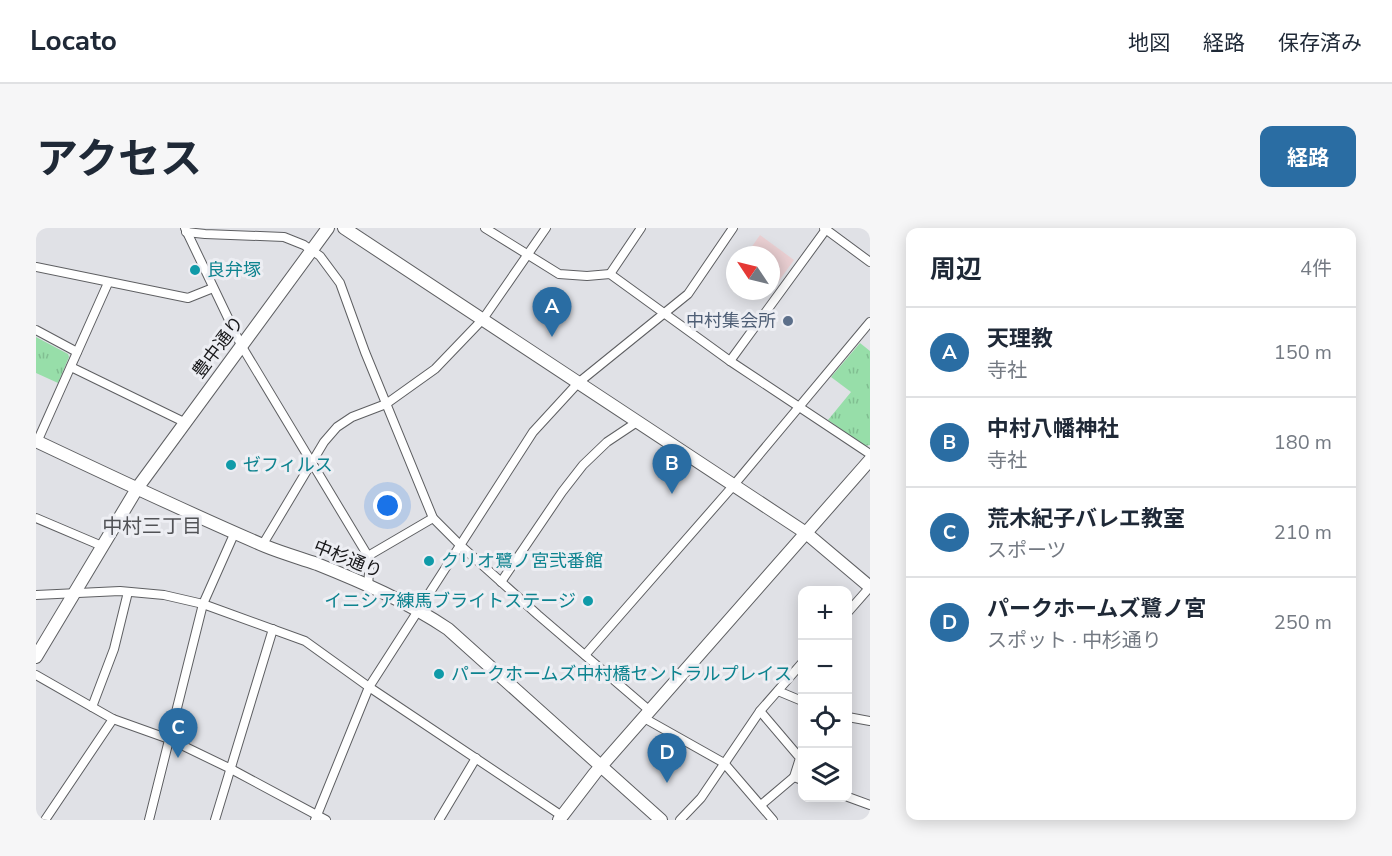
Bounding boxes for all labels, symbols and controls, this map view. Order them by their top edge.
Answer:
text: Locato [30,22,117,60]
text: 地図 [1128,29,1170,57]
text: 経路 [1203,29,1245,57]
text: 保存済み [1278,29,1362,57]
button: 経路 [1260,126,1356,187]
text: アクセス [36,131,202,188]
north arrow [726,246,780,300]
text: 周辺 [930,252,982,287]
text: 4件 [1300,255,1332,282]
place label: 良弁塚 [207,258,261,282]
marker: 良弁塚 [188,263,202,277]
pin: A [532,288,572,337]
place label: 中村集会所 [686,309,776,333]
street label: 豊中通り [187,311,249,383]
marker: 中村集会所 [781,314,795,328]
text: 天理教 [987,324,1053,354]
text: A [942,339,957,366]
text: 150 m [1274,339,1332,366]
text: 寺社 [987,357,1027,384]
text: 中村八幡神社 [987,414,1119,444]
text: B [943,429,956,456]
text: 180 m [1274,429,1332,456]
pin: B [652,444,692,494]
text: 寺社 [987,447,1027,474]
place label: ゼフィルス [243,453,333,477]
marker: ゼフィルス [224,458,238,472]
your location [373,491,402,520]
text: 荒木紀子バレエ教室 [987,504,1185,534]
district label: 中村三丁目 [102,513,202,540]
text: C [943,519,956,546]
text: 210 m [1274,519,1332,546]
street label: 中杉通り [310,534,386,584]
text: スポーツ [987,537,1067,564]
place label: クリオ鷺ノ宮弐番館 [441,549,603,573]
marker: クリオ鷺ノ宮弐番館 [422,554,436,568]
map controls [798,586,852,802]
button: + [798,586,852,640]
place label: イニシア練馬ブライトステージ [324,589,576,613]
marker: イニシア練馬ブライトステージ [581,594,595,608]
text: パークホームズ鷺ノ宮 [987,594,1206,624]
text: D [942,609,957,636]
text: 250 m [1274,609,1332,636]
text: スポット · 中杉通り [987,627,1162,654]
button: − [798,640,852,694]
place label: パークホームズ中村橋セントラルプレイス [451,662,792,686]
marker: パークホームズ中村橋セントラルプレイス [432,667,446,681]
button: locate [798,694,852,748]
pin: C [158,708,198,758]
pin: D [648,734,686,783]
button: layers [798,748,852,802]

